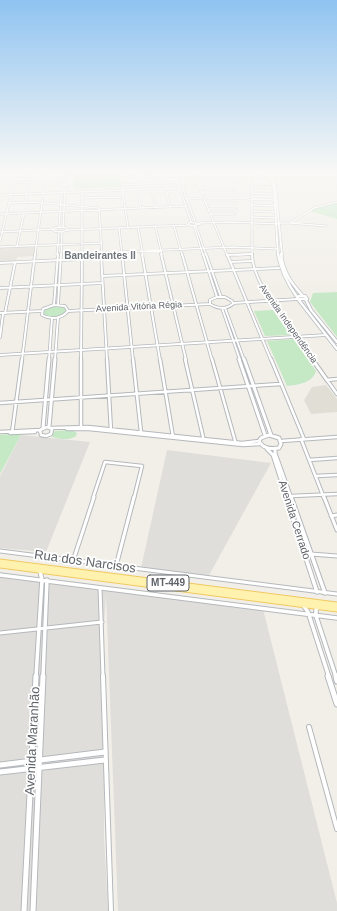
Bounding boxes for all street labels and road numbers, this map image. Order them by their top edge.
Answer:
street label: Avenida Independência [257,282,319,366]
street label: Avenida Vitória Régia [96,299,182,315]
street label: Avenida Cerrado [275,479,313,561]
street label: Rua dos Narcisos [33,547,137,577]
road number: MT-449 [147,575,189,591]
street label: Avenida Maranhão [22,686,44,796]

